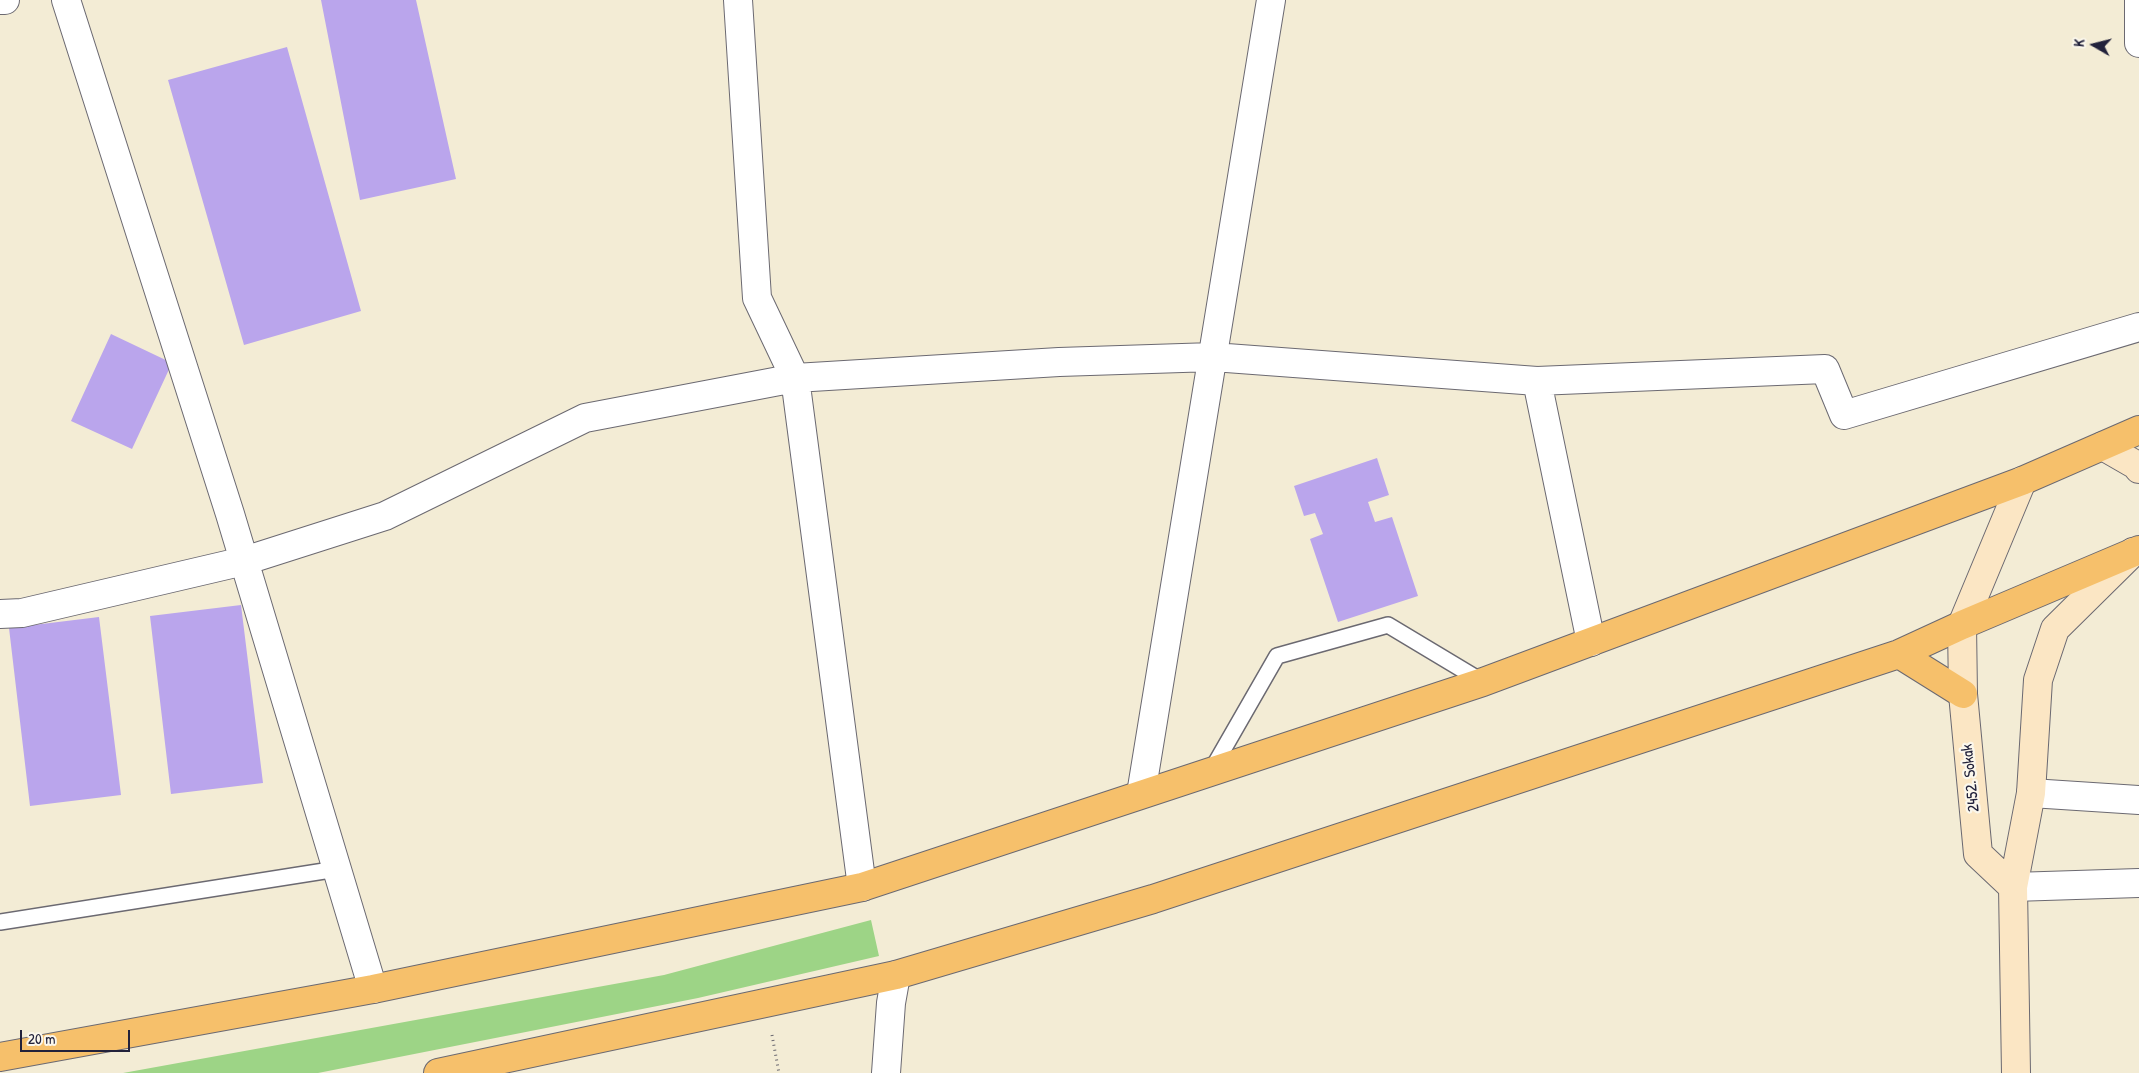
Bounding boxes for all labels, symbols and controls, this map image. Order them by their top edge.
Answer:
north arrow [2069,20,2119,70]
text: K [2069,38,2089,48]
street label: 2452. Sokak [1958,743,1984,813]
scale bar [22,1020,132,1052]
text: 20 m [28,1028,55,1049]

